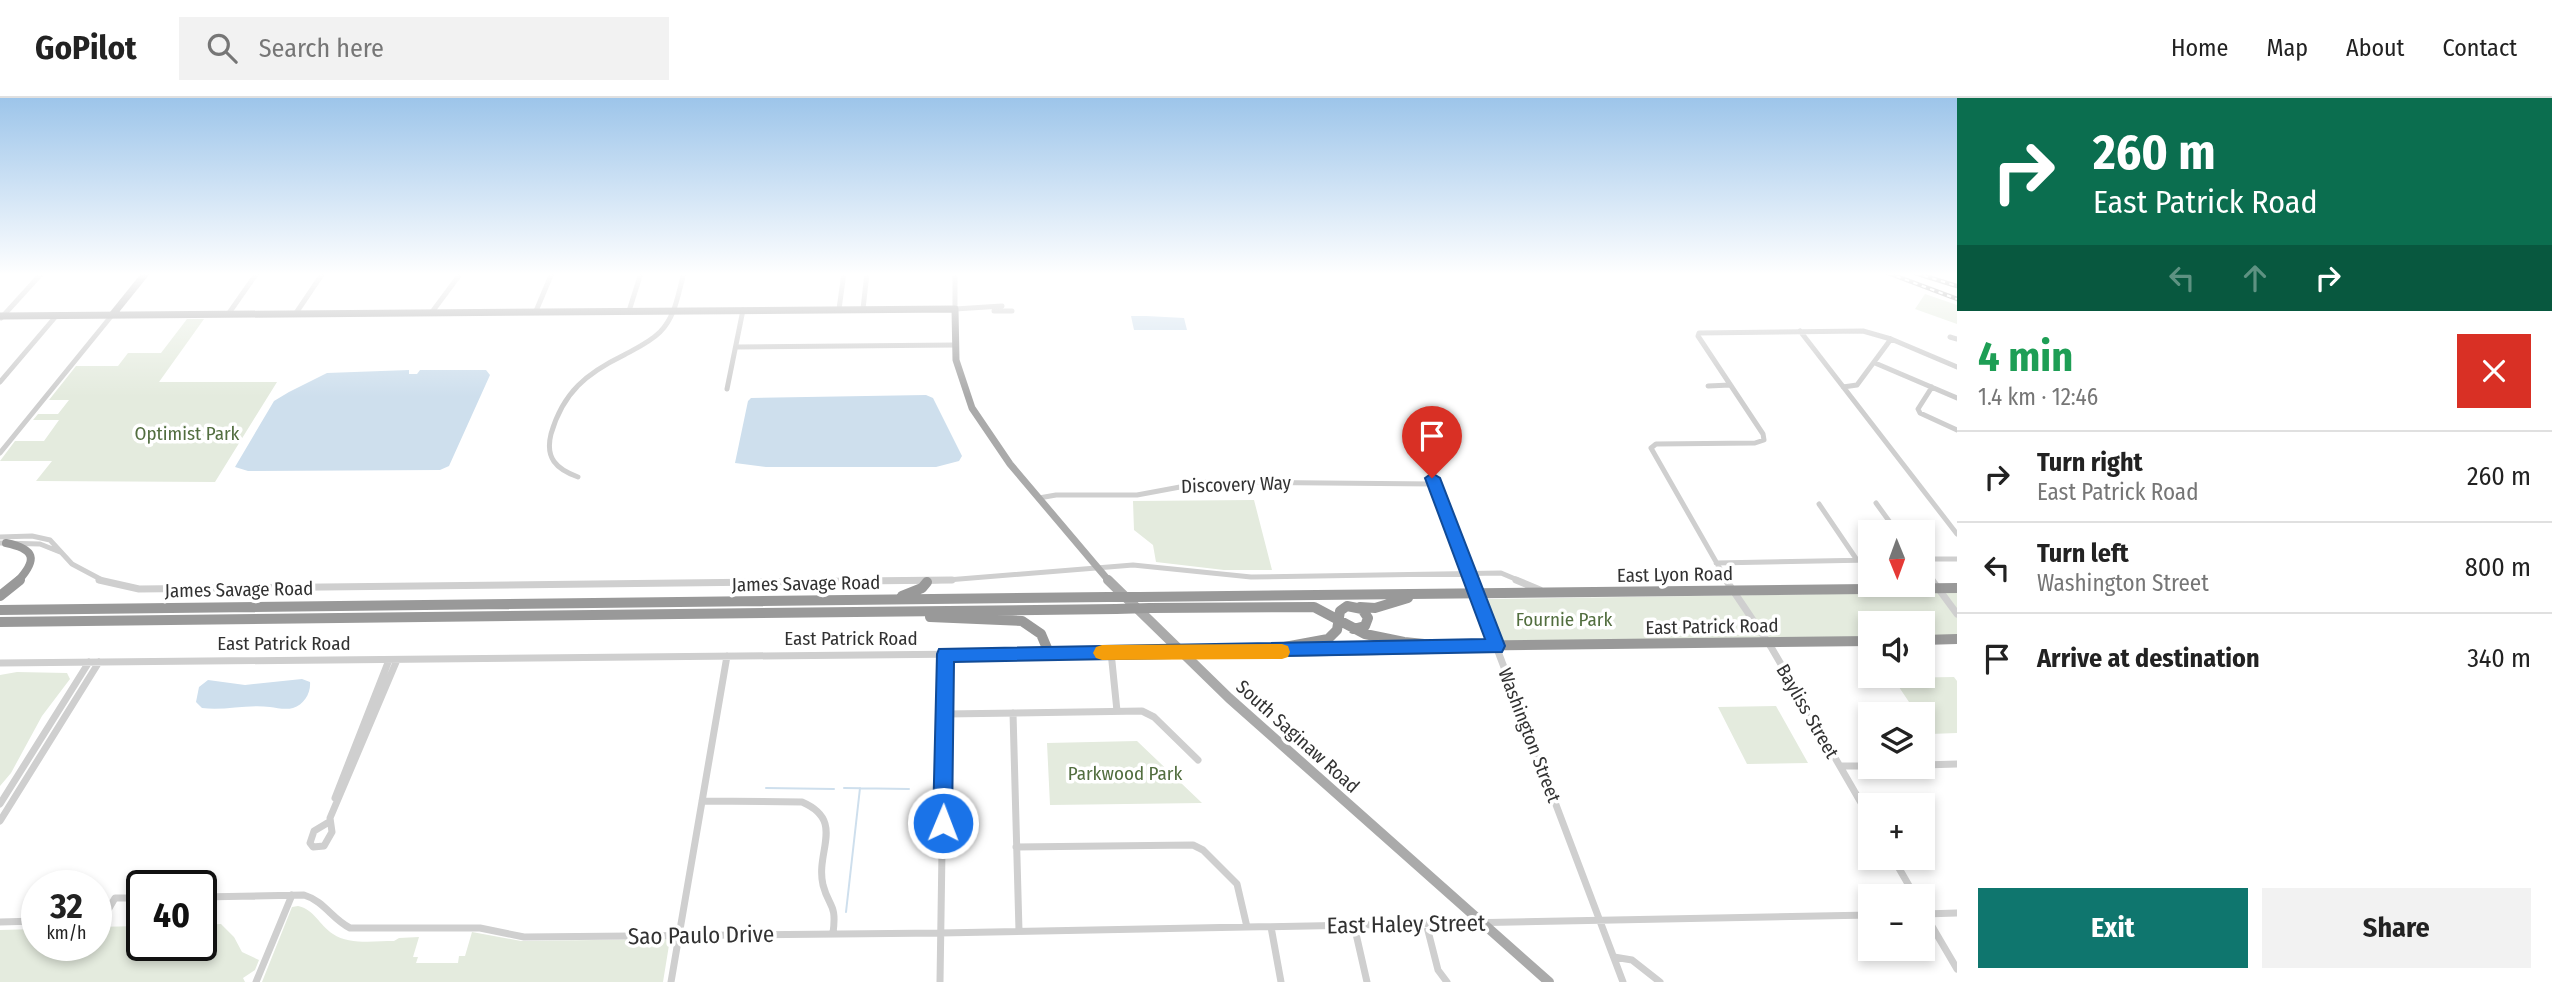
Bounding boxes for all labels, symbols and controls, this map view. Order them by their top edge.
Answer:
search box [179,17,669,80]
text: GoPilot [35,28,137,68]
icon: search [203,29,241,67]
text: Search here [259,33,384,64]
text: Home [2171,34,2228,62]
text: Map [2266,34,2308,62]
text: About [2346,34,2404,62]
text: Contact [2442,34,2517,62]
text: 260 m [2093,123,2216,182]
icon: right [1978,126,2069,217]
text: East Patrick Road [2093,183,2318,221]
icon: left [2163,259,2201,297]
icon: ahead [2236,259,2274,297]
icon: right [2309,259,2347,297]
text: 4 min [1978,332,2073,382]
button: close [2457,334,2531,408]
text: 1.4 km · 12:46 [1978,383,2098,411]
pin [1402,406,1462,478]
icon: arrive [1413,417,1451,455]
park label: Optimist Park [135,422,240,445]
text: Turn right [2037,447,2143,478]
icon: right [1978,458,2016,496]
text: 260 m [2467,461,2531,492]
street label: Discovery Way [1181,471,1292,498]
text: East Patrick Road [2037,478,2198,506]
north arrow [1858,520,1936,597]
map controls [1858,520,1935,961]
text: Turn left [2037,538,2129,569]
icon: left [1978,549,2016,587]
text: 800 m [2465,552,2531,583]
street label: East Lyon Road [1617,562,1733,587]
text: Washington Street [2037,569,2209,597]
street label: James Savage Road [731,571,881,596]
street label: James Savage Road [164,577,314,602]
park label: Fournie Park [1516,608,1612,631]
button: sound [1858,611,1935,688]
street label: East Patrick Road [1645,614,1779,639]
street label: East Patrick Road [784,627,918,650]
street label: East Patrick Road [217,632,351,655]
icon: arrive [1978,640,2016,678]
text: Arrive at destination [2037,643,2260,674]
text: 340 m [2467,643,2531,674]
street label: Bayliss Street [1771,660,1844,763]
street label: Washington Street [1493,665,1566,806]
street label: South Saginaw Road [1231,675,1364,798]
button: layers [1858,702,1935,779]
park label: Parkwood Park [1068,762,1182,785]
position arrow [906,786,980,860]
button: + [1858,793,1935,870]
speed limit sign: 40 [126,870,217,961]
button: − [1858,884,1935,961]
text: 32 [50,885,83,927]
button: Exit [1978,888,2248,968]
button: Share [2262,888,2531,968]
street label: East Haley Street [1326,909,1486,939]
street label: Sao Paulo Drive [628,920,774,950]
text: km/h [46,922,87,944]

